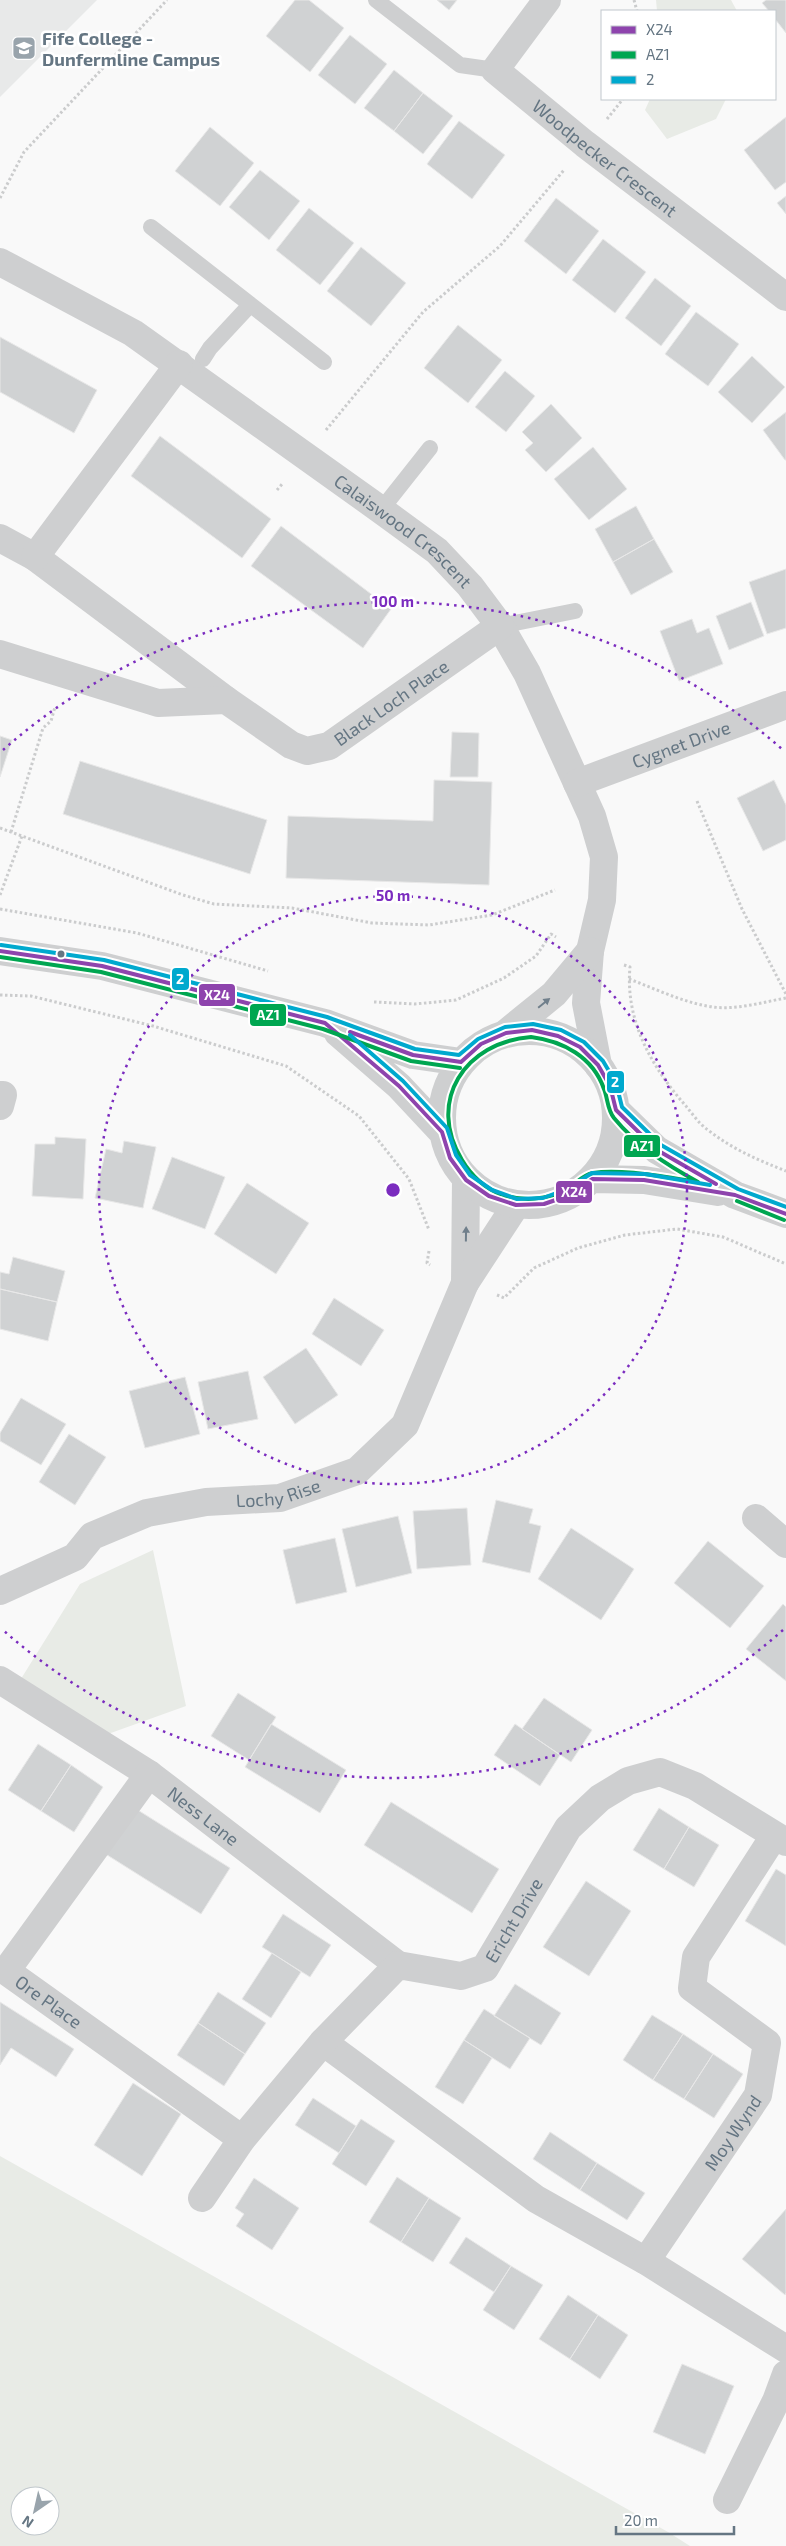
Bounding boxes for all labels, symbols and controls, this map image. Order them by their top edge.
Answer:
legend [601,10,776,100]
text: X24 [646,20,673,38]
place label: Fife College - Dunfermline Campus [42,27,220,70]
school or university icon: Fife College - Dunfermline Campus [11,35,37,61]
text: AZ1 [646,45,670,63]
text: 2 [646,70,654,88]
street label: Woodpecker Crescent [528,95,682,221]
street label: Calaiswood Crescent [330,469,477,592]
text: 100 m [372,592,414,610]
street label: Black Loch Place [329,655,453,750]
street label: Cygnet Drive [629,716,733,773]
text: 50 m [376,886,410,904]
unlabelled marker [56,949,66,959]
line badge: 2 [171,967,190,991]
text: 2 [176,970,184,987]
line badge: X24 [198,983,236,1007]
text: X24 [204,986,230,1003]
one-way arrow [537,997,550,1008]
line badge: AZ1 [249,1003,287,1027]
text: AZ1 [256,1006,280,1023]
line badge: 2 [606,1070,625,1094]
text: 2 [611,1073,619,1090]
line badge: AZ1 [623,1134,661,1158]
text: AZ1 [630,1137,654,1154]
line badge: X24 [555,1180,593,1204]
centre of rings [384,1181,402,1199]
text: X24 [561,1183,587,1200]
one-way arrow [462,1226,470,1242]
street label: Lochy Rise [235,1474,323,1511]
street label: Ness Lane [164,1782,244,1850]
street label: Ericht Drive [480,1874,547,1967]
street label: Ore Place [11,1970,87,2033]
street label: Moy Wynd [699,2091,766,2174]
north arrow [10,2486,60,2536]
scale bar [616,2504,734,2536]
text: 20 m [624,2511,658,2529]
text: N [19,2512,36,2532]

